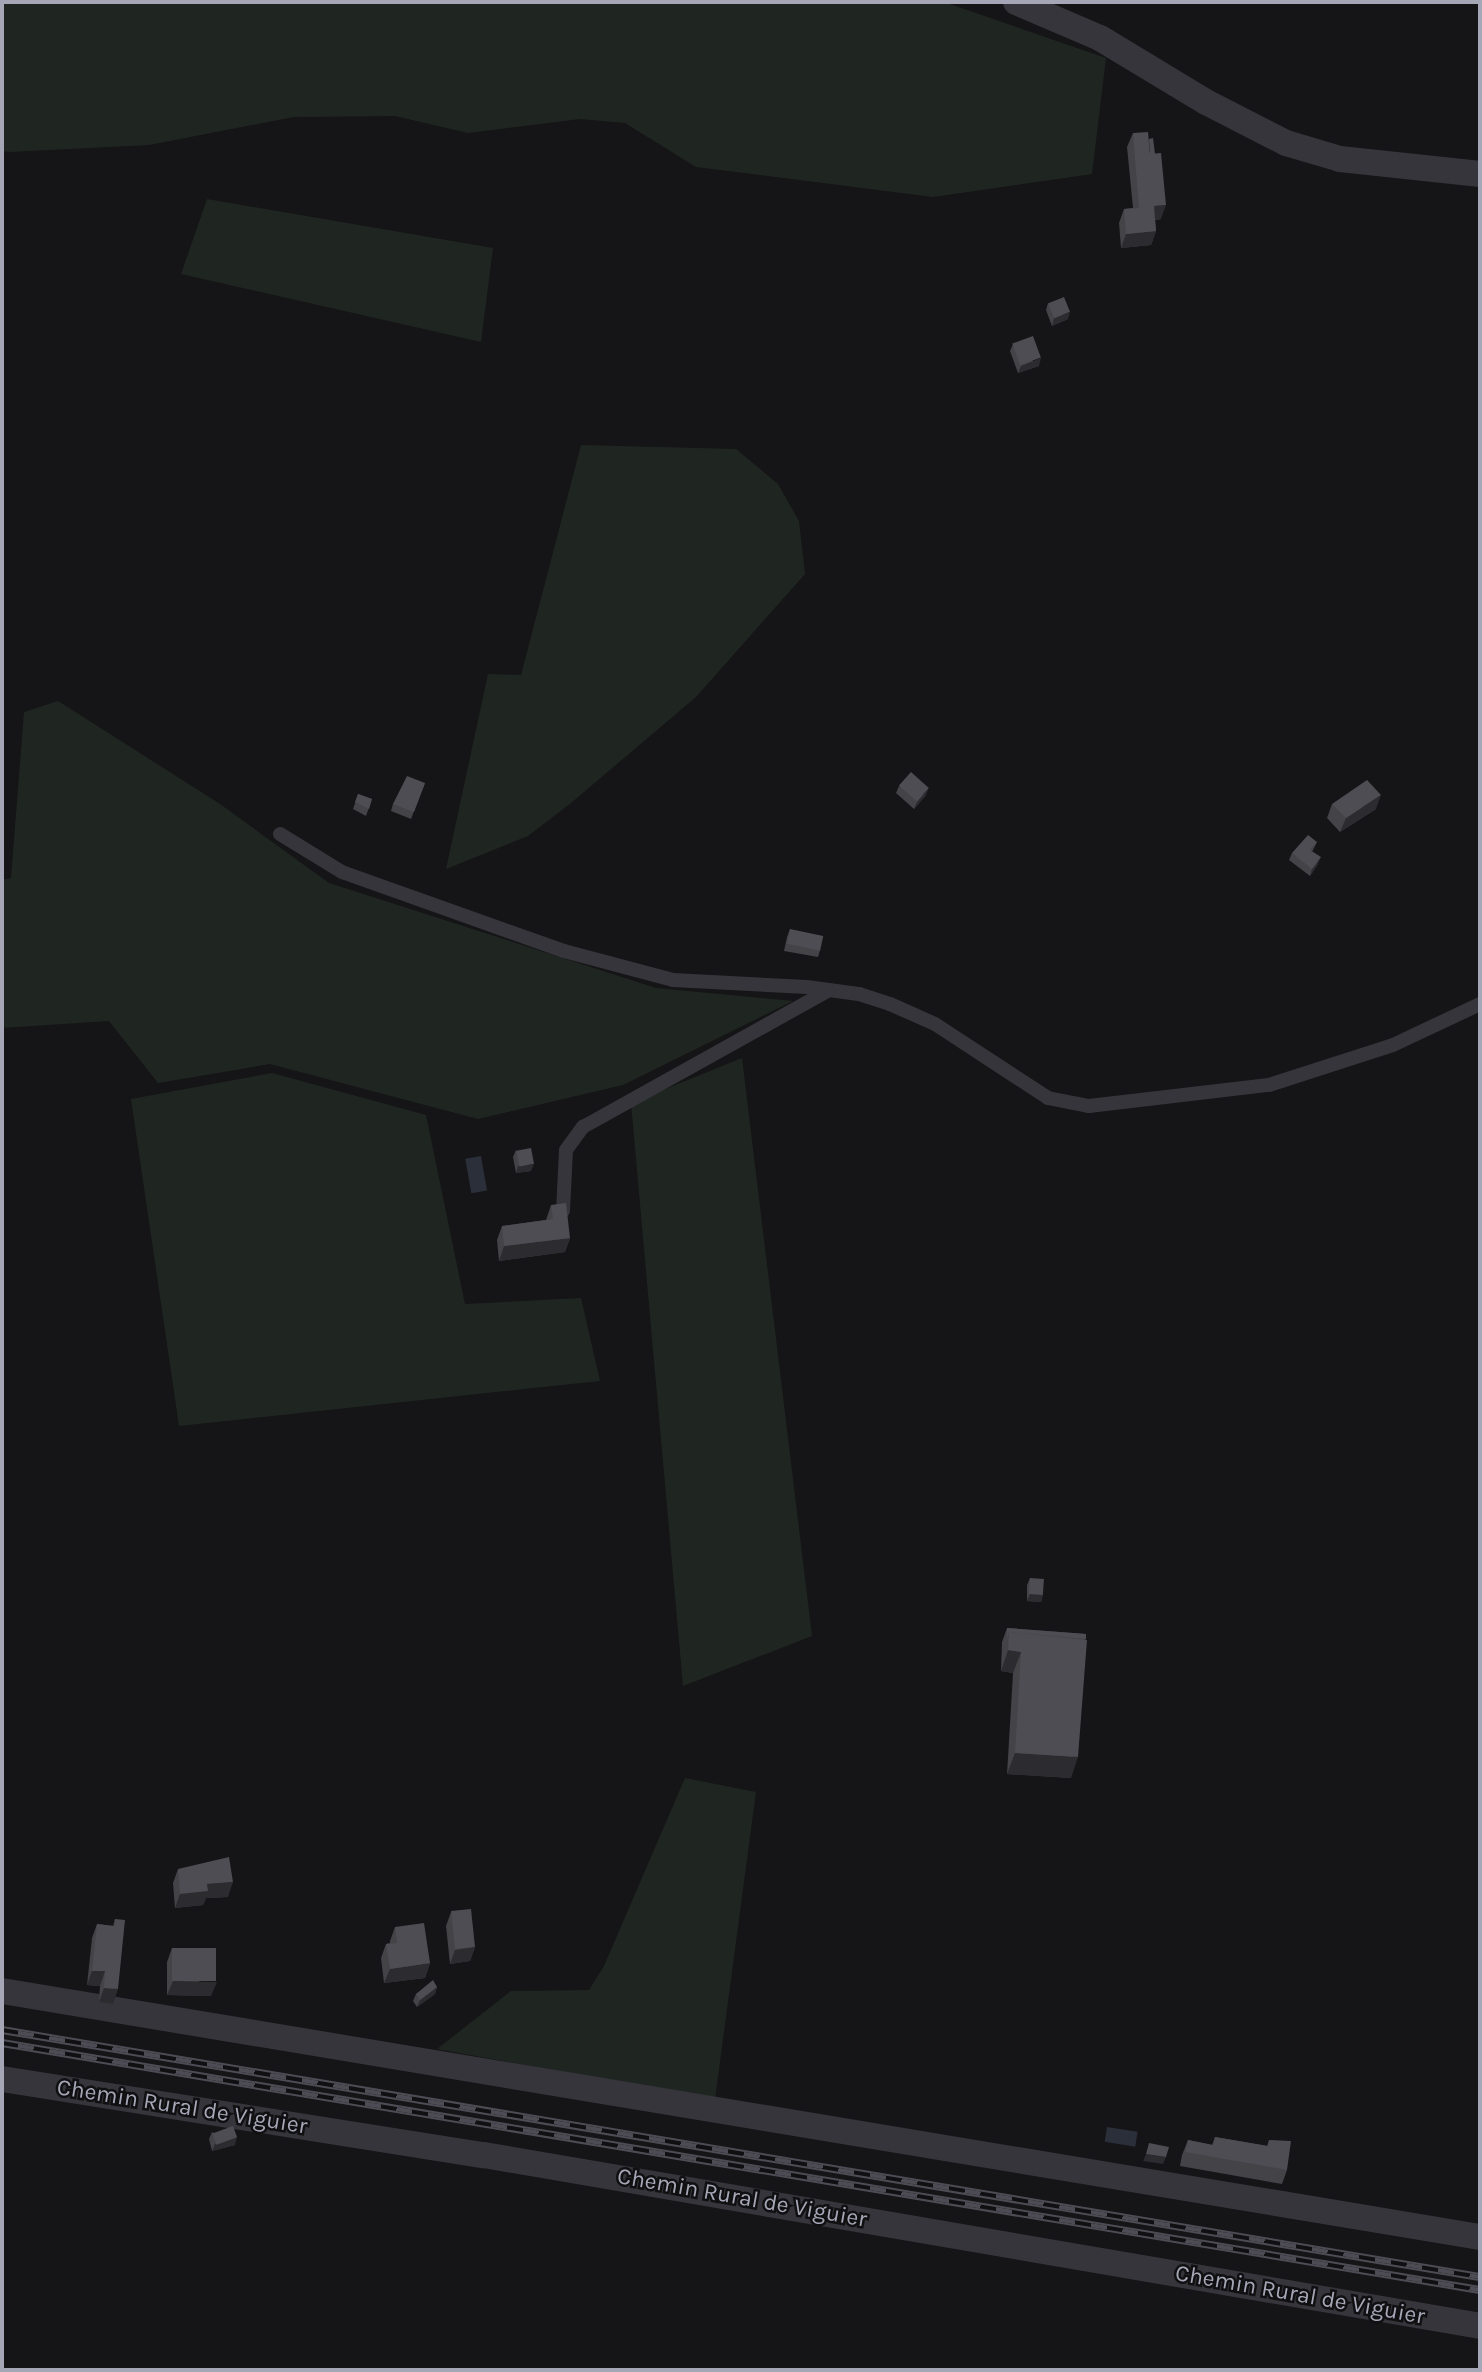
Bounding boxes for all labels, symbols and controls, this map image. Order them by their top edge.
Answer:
street label: Chemin Rural de Viguier [55,2074,309,2140]
street label: Chemin Rural de Viguier [615,2162,869,2234]
street label: Chemin Rural de Viguier [1173,2259,1427,2331]

